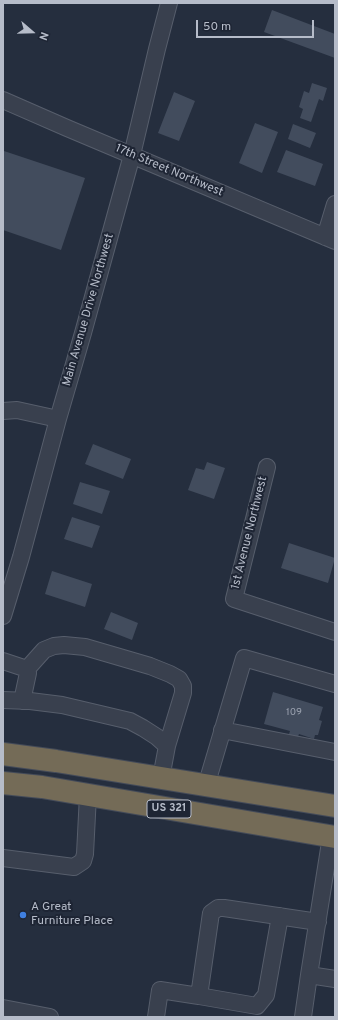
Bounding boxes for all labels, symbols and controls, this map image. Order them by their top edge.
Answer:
north arrow [12,12,52,52]
scale bar [198,12,316,38]
text: 50 m [203,19,231,35]
text: N [35,30,51,42]
street label: 17th Street Northwest [113,142,225,200]
street label: Main Avenue Drive Northwest [60,232,118,388]
street label: 1st Avenue Northwest [229,475,271,591]
house number: 109 [286,707,302,719]
road number: US 321 [147,800,191,818]
place label: A Great Furniture Place [31,901,113,929]
marker: A Great Furniture Place [18,910,28,920]

